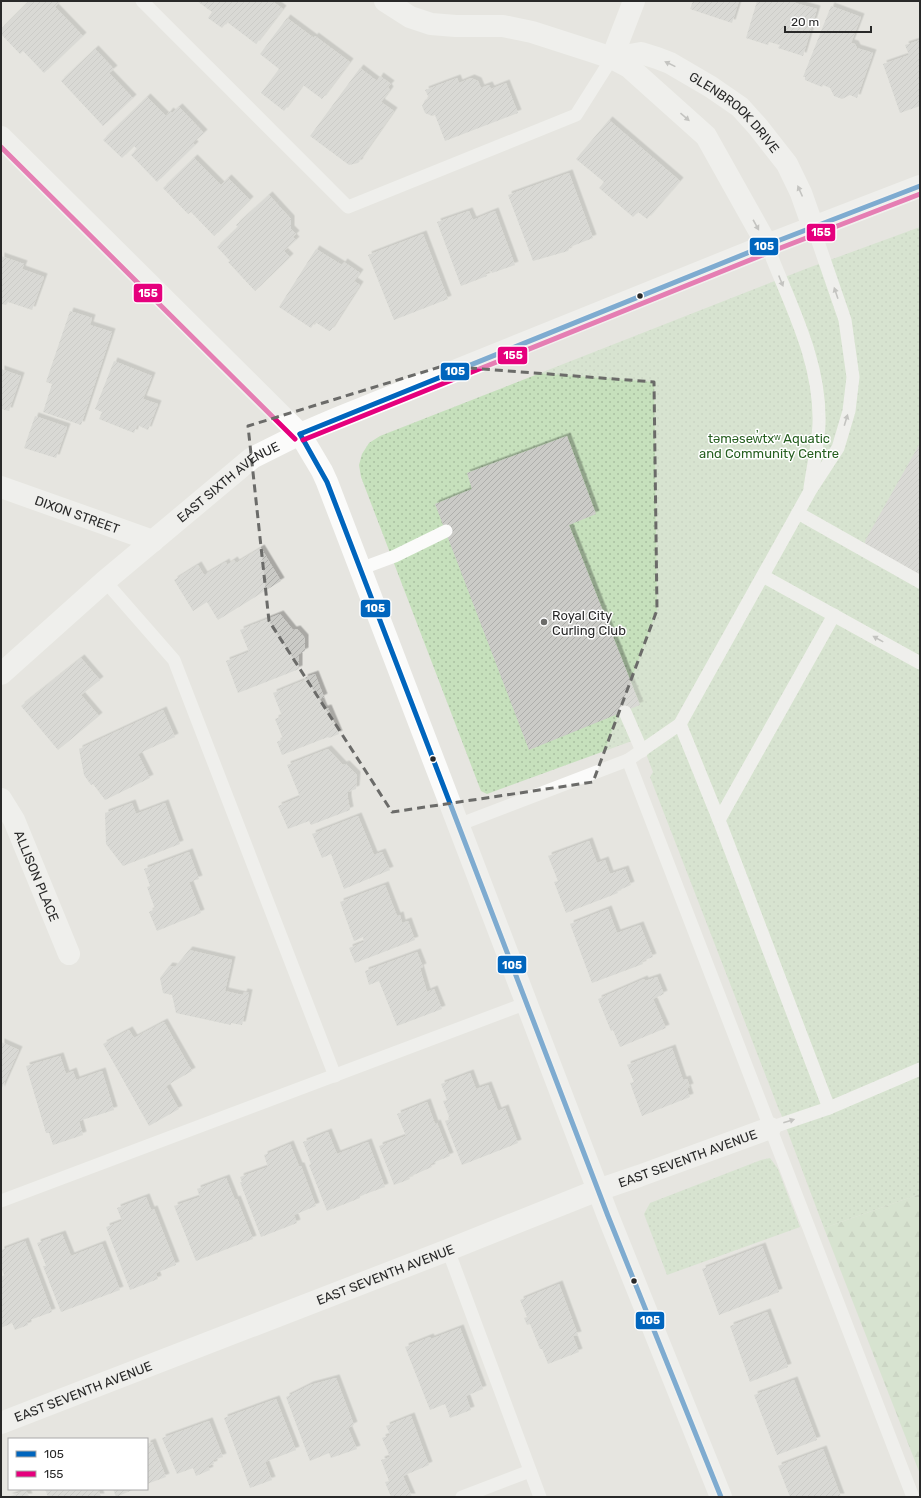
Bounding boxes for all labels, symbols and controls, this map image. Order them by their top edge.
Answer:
scale bar [785,8,871,34]
text: 20 m [791,15,819,29]
one-way arrow [664,61,676,67]
street label: GLENBROOK DRIVE [687,69,783,156]
one-way arrow [680,113,691,122]
one-way arrow [797,185,803,196]
one-way arrow [753,219,759,231]
line badge: 155 [806,223,836,242]
text: 155 [811,226,831,239]
line badge: 105 [749,237,779,256]
text: 105 [754,240,774,253]
one-way arrow [778,276,784,288]
line badge: 155 [133,283,163,303]
one-way arrow [833,286,839,298]
text: 155 [138,287,158,300]
unlabelled marker [635,291,645,301]
line badge: 155 [497,346,528,365]
text: 155 [503,349,523,362]
line badge: 105 [440,362,470,381]
text: 105 [445,365,465,378]
one-way arrow [844,414,850,426]
park label: təməsew̓txʷ Aquatic and Community Centre [699,429,839,461]
street label: EAST SIXTH AVENUE [174,438,282,525]
street label: DIXON STREET [33,492,122,536]
line badge: 105 [360,599,391,618]
text: 105 [365,602,385,615]
place label: Royal City Curling Club [552,608,626,639]
marker: Royal City Curling Club [539,617,549,627]
one-way arrow [872,636,884,643]
unlabelled marker [428,754,438,764]
street label: ALLISON PLACE [12,828,62,924]
line badge: 105 [497,955,527,974]
text: 105 [502,959,522,972]
one-way arrow [784,1118,796,1124]
street label: EAST SEVENTH AVENUE [616,1126,759,1190]
street label: EAST SEVENTH AVENUE [314,1241,456,1308]
unlabelled marker [629,1276,639,1286]
line badge: 105 [635,1311,665,1330]
text: 105 [640,1314,660,1327]
street label: EAST SEVENTH AVENUE [12,1358,154,1425]
legend [8,1438,148,1490]
text: 105 [44,1447,64,1461]
text: 155 [44,1467,63,1481]

